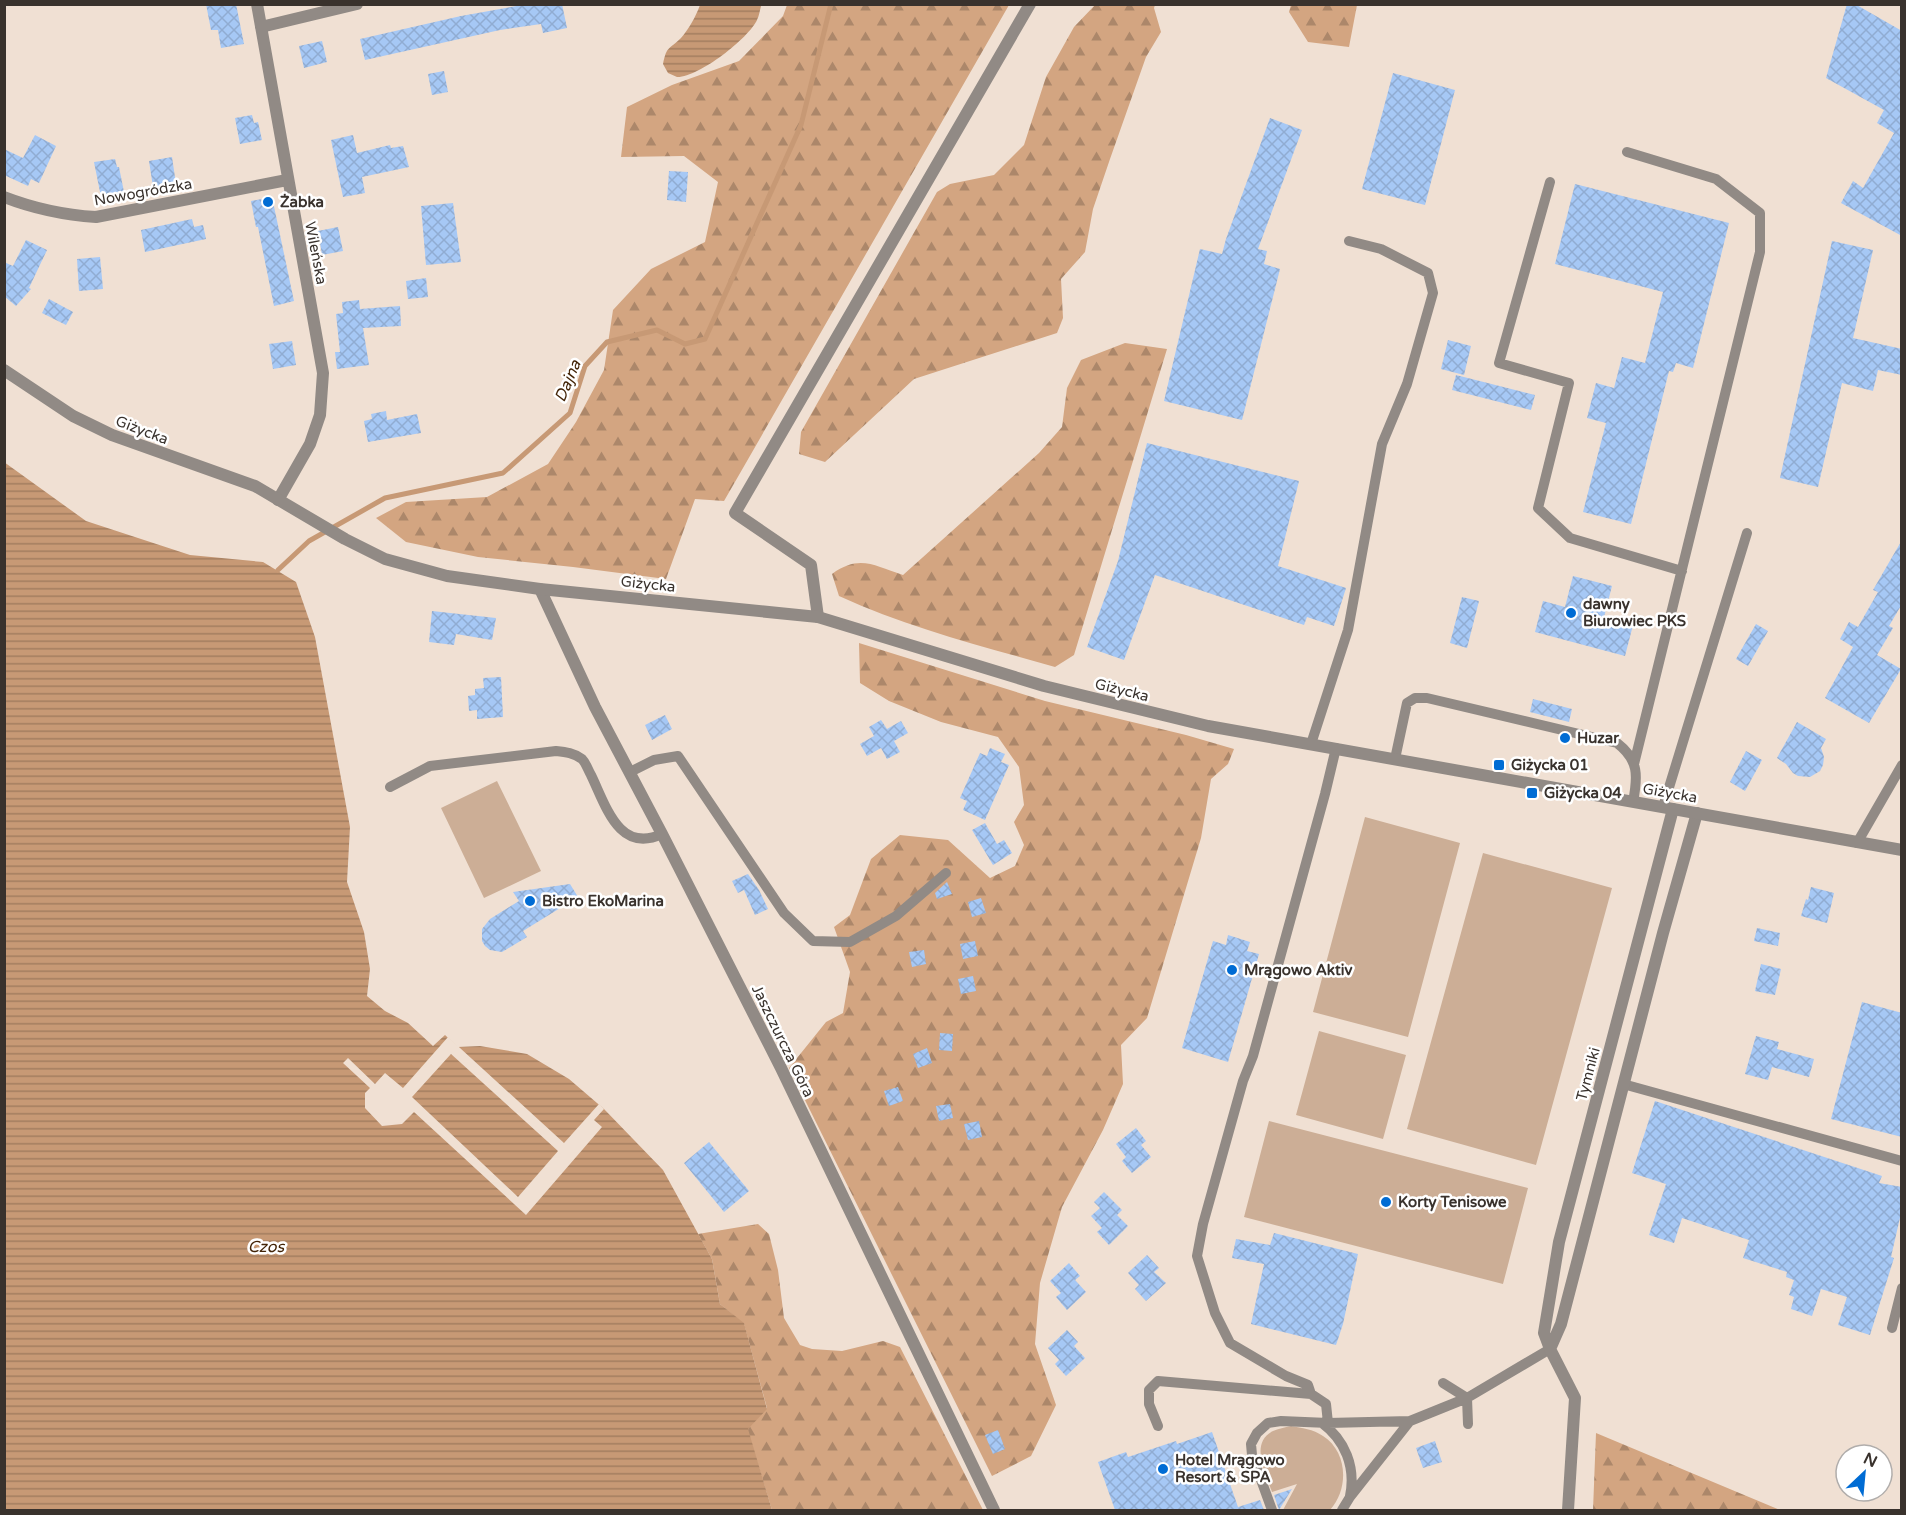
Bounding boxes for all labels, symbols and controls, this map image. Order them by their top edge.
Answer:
street label: Nowogródzka [93,175,193,209]
place label: Żabka [280,193,324,211]
marker: Żabka [261,195,275,209]
street label: Wileńska [301,220,331,286]
water label: Dajna [550,356,586,405]
street label: Giżycka [113,412,171,448]
street label: Giżycka [620,572,676,596]
place label: dawny Biurowiec PKS [1583,595,1686,630]
marker: dawny Biurowiec PKS [1564,606,1578,620]
street label: Giżycka [1093,675,1151,705]
place label: Huzar [1577,729,1619,747]
marker: Huzar [1558,731,1572,745]
place label: Giżycka 01 [1511,756,1589,775]
marker: Giżycka 01 [1492,758,1506,772]
street label: Giżycka [1641,779,1699,807]
place label: Giżycka 04 [1544,784,1622,803]
marker: Giżycka 04 [1525,786,1539,800]
place label: Bistro EkoMarina [542,892,664,910]
marker: Bistro EkoMarina [523,894,537,908]
place label: Mrągowo Aktiv [1244,961,1352,980]
marker: Mrągowo Aktiv [1225,963,1239,977]
street label: Jaszczurcza Góra [748,982,818,1100]
street label: Tymniki [1572,1045,1604,1103]
place label: Korty Tenisowe [1398,1193,1507,1212]
marker: Korty Tenisowe [1379,1195,1393,1209]
water label: Czos [248,1237,286,1257]
north arrow [1834,1443,1894,1503]
text: N [1860,1449,1880,1472]
place label: Hotel Mrągowo Resort & SPA [1175,1451,1285,1486]
marker: Hotel Mrągowo Resort & SPA [1156,1462,1170,1476]

